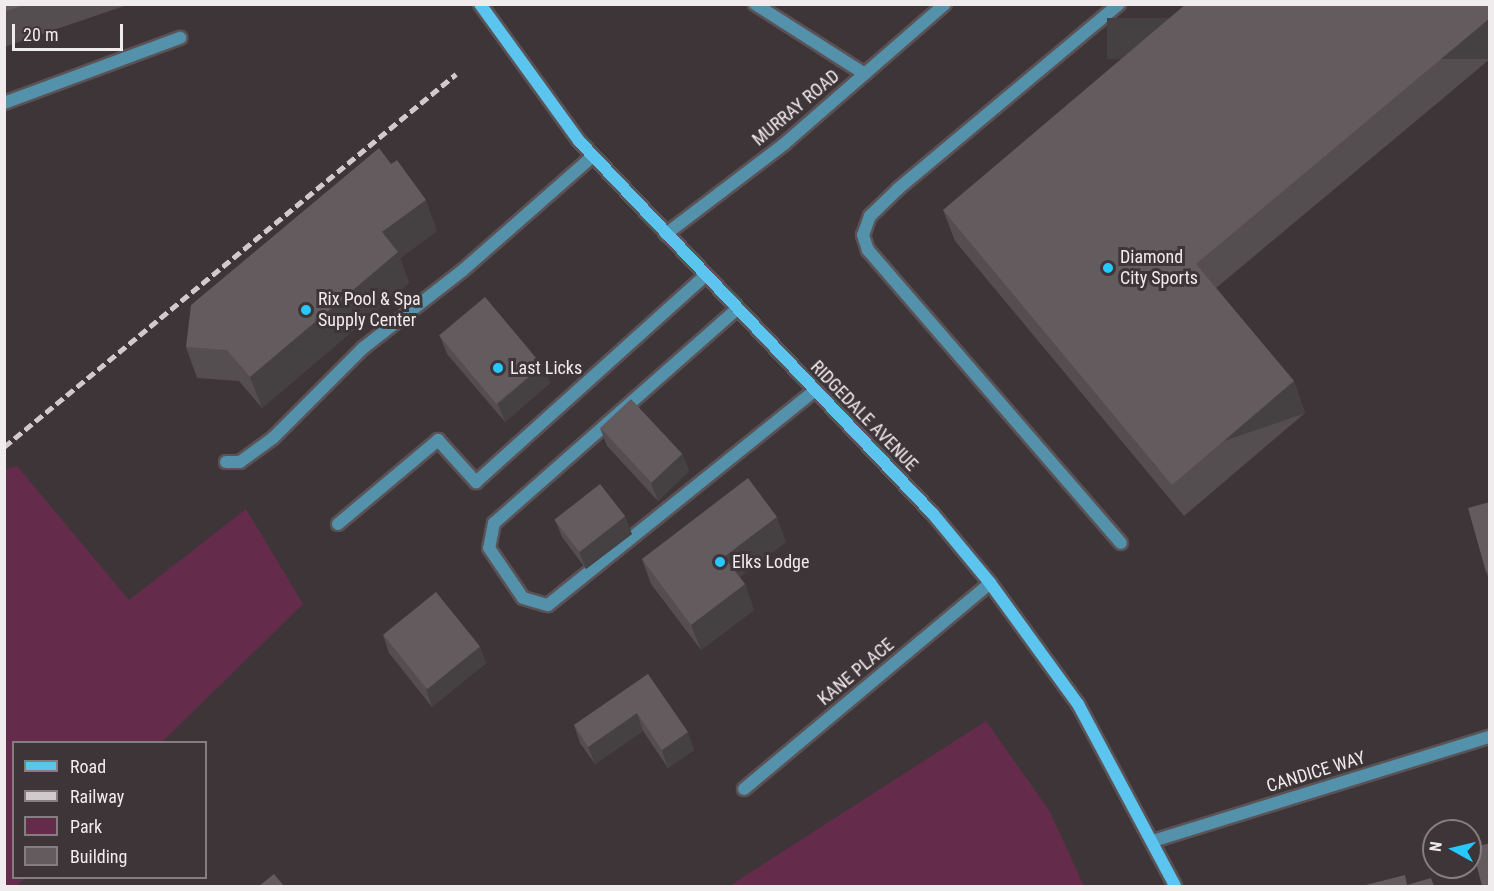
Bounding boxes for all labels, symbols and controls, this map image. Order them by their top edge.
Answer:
scale bar [15,12,126,50]
text: 20 m [23,24,58,45]
street label: MURRAY ROAD [748,65,844,151]
place label: Diamond City Sports [1120,247,1198,290]
marker: Diamond City Sports [1101,261,1115,275]
place label: Rix Pool & Spa Supply Center [318,289,421,332]
marker: Rix Pool & Spa Supply Center [299,303,313,317]
street label: RIDGEDALE AVENUE [806,356,922,476]
place label: Last Licks [510,357,582,379]
marker: Last Licks [491,361,505,375]
place label: Elks Lodge [732,551,809,573]
marker: Elks Lodge [713,555,727,569]
street label: KANE PLACE [814,634,898,710]
legend [12,741,207,879]
street label: CANDICE WAY [1264,747,1368,797]
text: Road [70,756,106,777]
text: Railway [70,786,124,807]
text: Park [70,816,102,837]
north arrow [1422,819,1482,879]
text: N [1426,841,1446,853]
text: Building [70,846,127,867]

